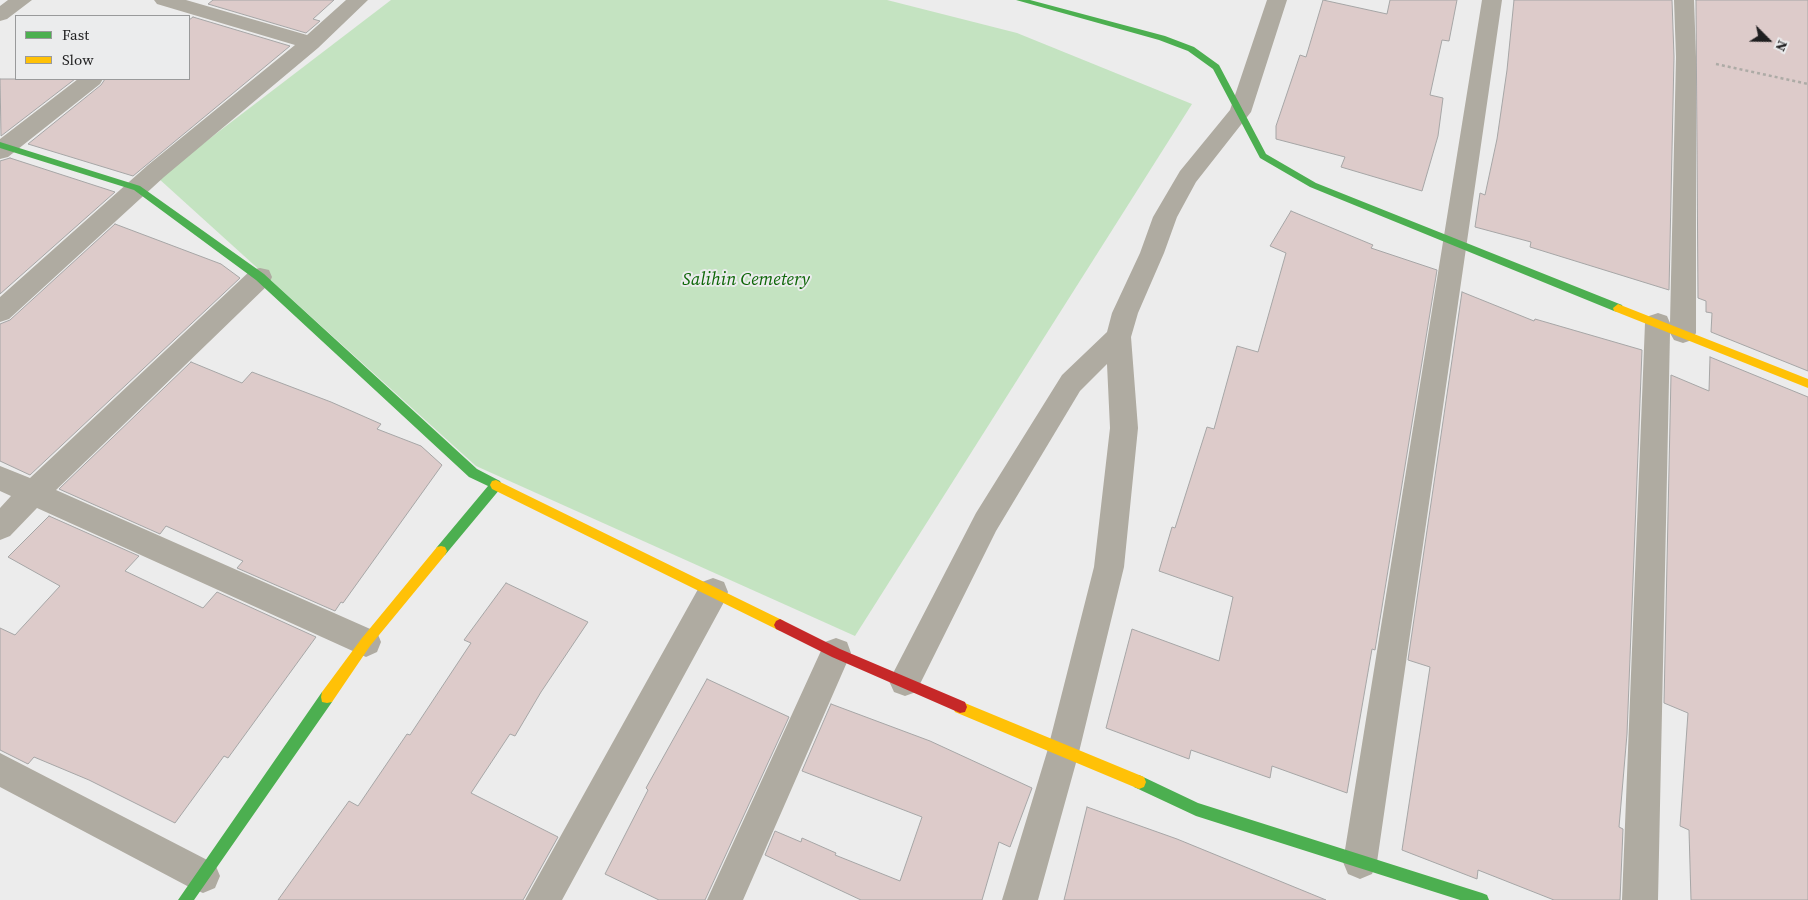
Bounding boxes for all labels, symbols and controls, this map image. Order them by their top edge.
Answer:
legend [15,15,190,80]
north arrow [1743,15,1793,65]
text: Fast [62,24,89,45]
text: N [1771,37,1793,54]
text: Slow [62,49,94,70]
park label: Salihin Cemetery [682,269,810,291]

